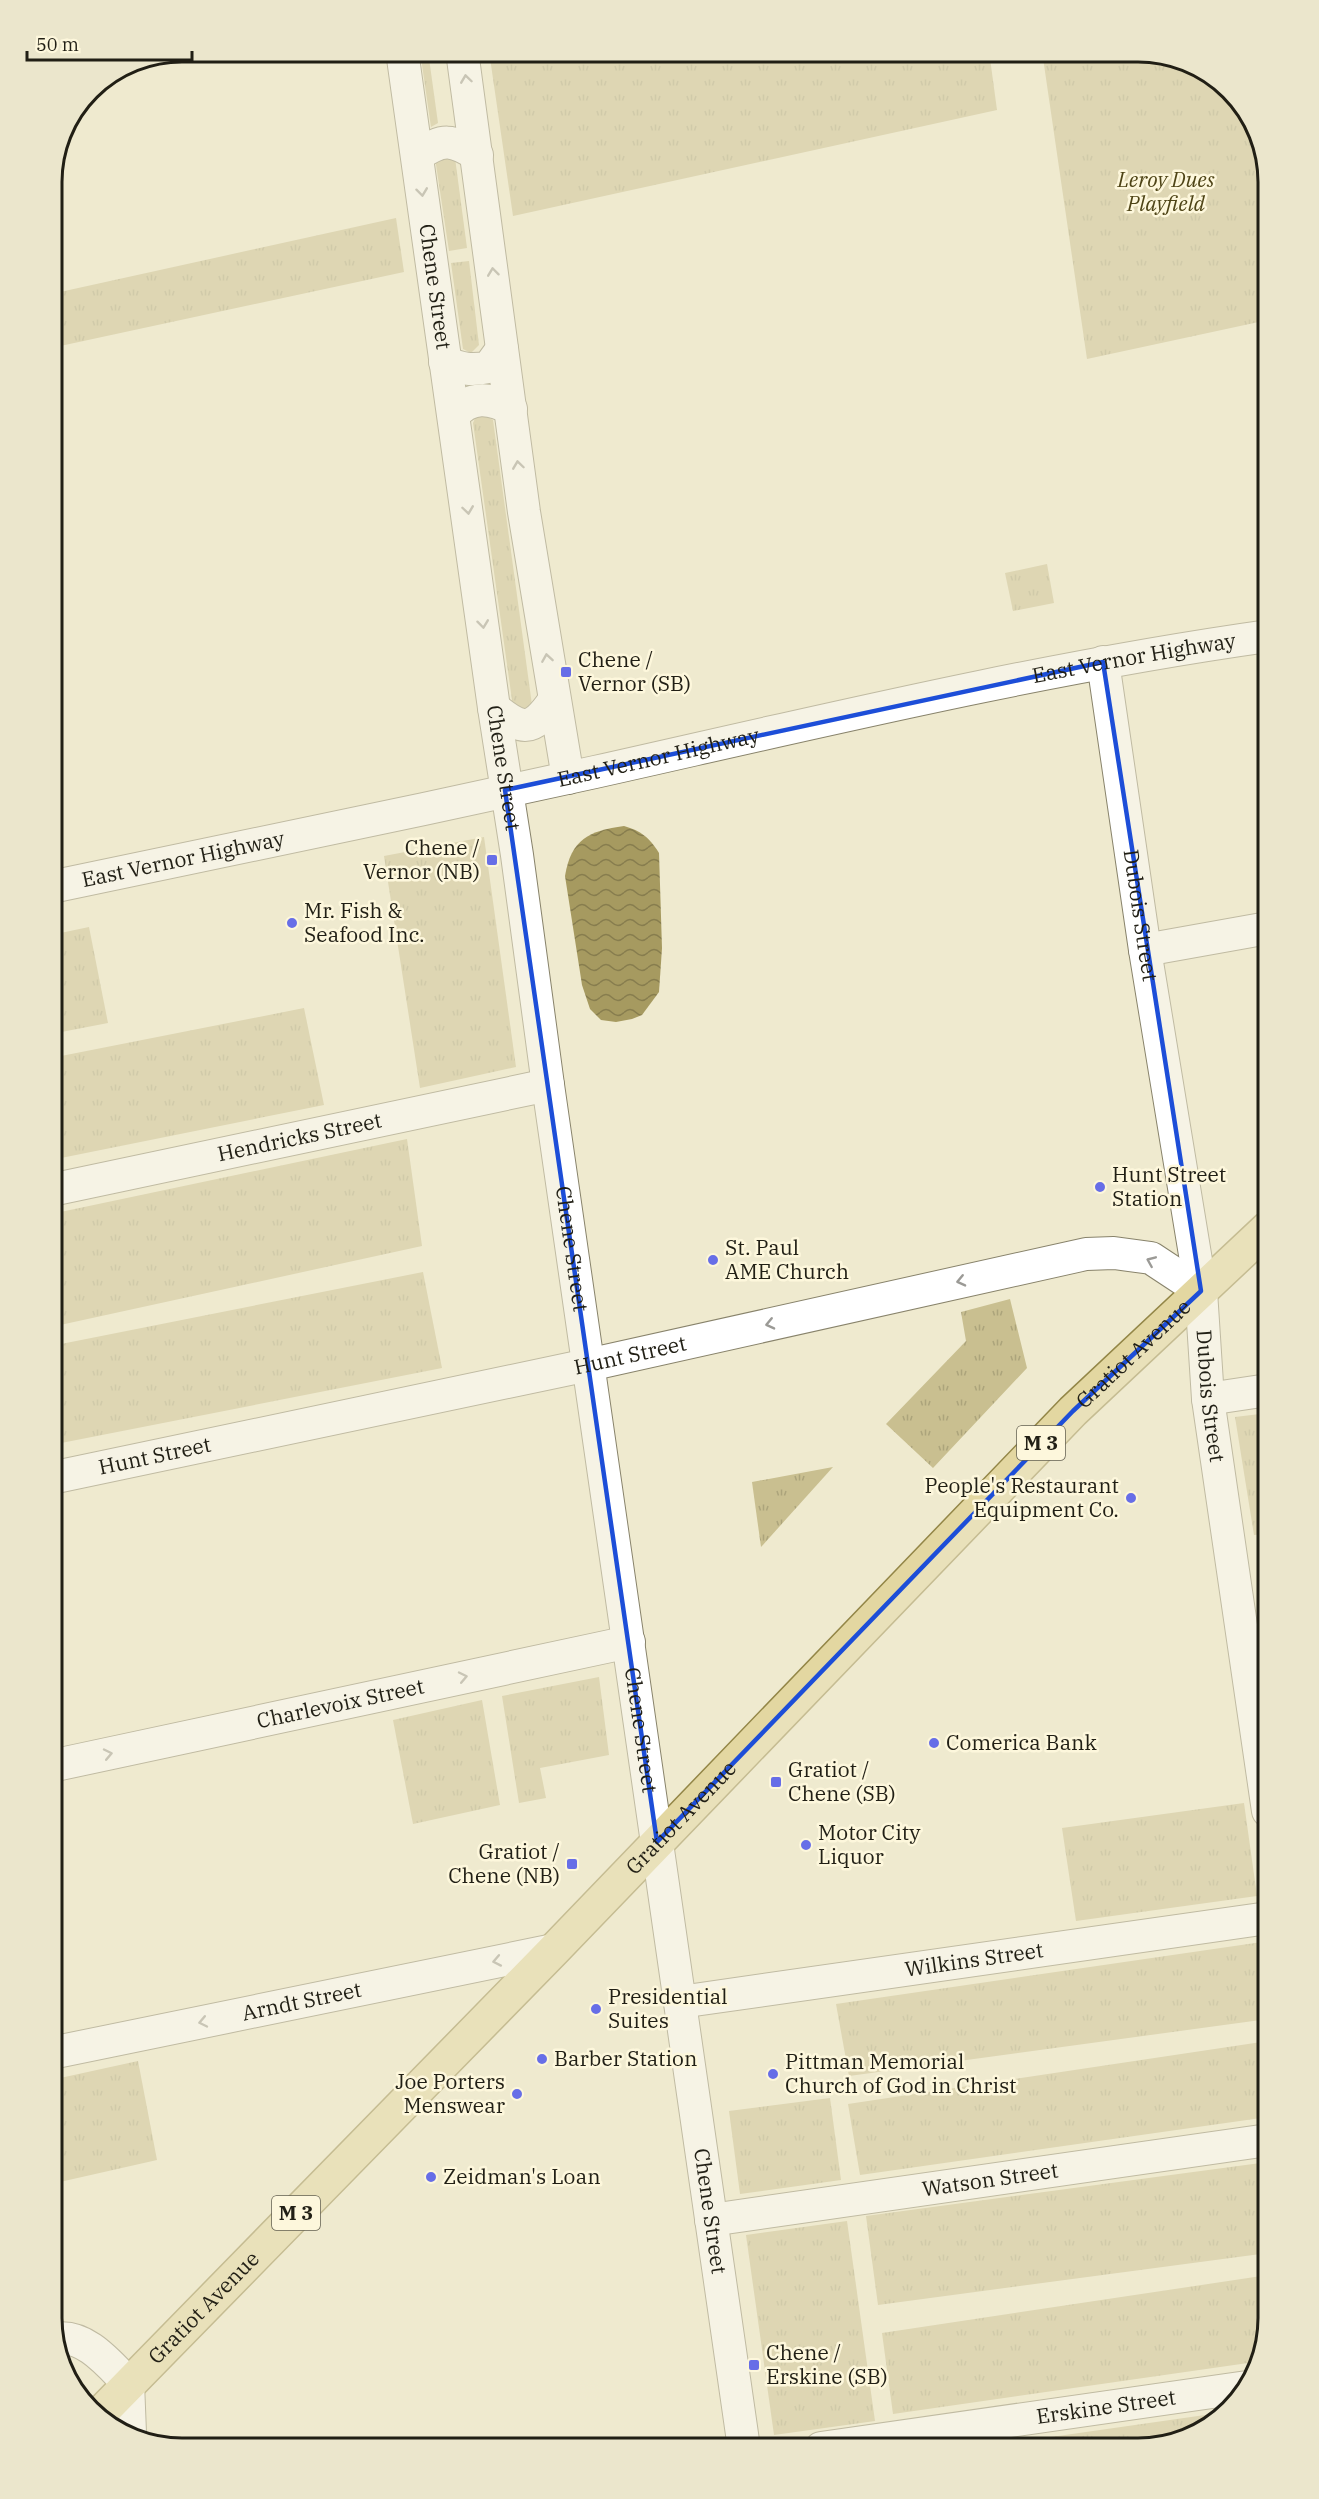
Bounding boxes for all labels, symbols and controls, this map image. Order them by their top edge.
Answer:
scale bar [27,24,192,62]
text: 50 m [36,33,79,56]
one-way arrow [460,74,472,84]
park label: Leroy Dues Playfield [1117,165,1215,217]
one-way arrow [415,188,428,197]
street label: Chene Street [413,222,459,351]
one-way arrow [487,268,499,277]
one-way arrow [513,461,525,470]
one-way arrow [461,505,473,515]
one-way arrow [476,619,488,628]
street label: East Vernor Highway [1030,626,1238,689]
place label: Chene / Vernor (SB) [578,645,691,697]
one-way arrow [541,654,554,664]
marker: Chene / Vernor (SB) [559,665,573,679]
street label: Chene Street [481,703,528,832]
street label: East Vernor Highway [554,720,763,793]
street label: East Vernor Highway [79,824,288,893]
place label: Chene / Vernor (NB) [363,833,480,885]
street label: Dubois Street [1117,847,1165,983]
marker: Chene / Vernor (NB) [485,853,499,867]
place label: Mr. Fish & Seafood Inc. [304,896,425,948]
marker: Mr. Fish & Seafood Inc. [285,916,299,930]
street label: Hendricks Street [215,1106,384,1167]
place label: Hunt Street Station [1112,1160,1226,1212]
marker: Hunt Street Station [1093,1180,1107,1194]
street label: Chene Street [550,1184,595,1314]
place label: St. Paul AME Church [725,1233,849,1285]
marker: St. Paul AME Church [706,1253,720,1267]
one-way arrow [1147,1256,1158,1268]
one-way arrow [956,1274,966,1287]
street label: Gratiot Avenue [1069,1293,1196,1414]
one-way arrow [766,1317,776,1330]
street label: Hunt Street [571,1329,689,1381]
street label: Dubois Street [1191,1329,1232,1464]
road number: M 3 [1017,1426,1065,1460]
street label: Hunt Street [96,1430,213,1481]
place label: People's Restaurant Equipment Co. [924,1471,1119,1523]
marker: People's Restaurant Equipment Co. [1124,1491,1138,1505]
street label: Chene Street [619,1665,665,1795]
street label: Charlevoix Street [254,1671,426,1734]
one-way arrow [458,1671,468,1684]
place label: Comerica Bank [946,1728,1098,1756]
marker: Comerica Bank [927,1736,941,1750]
one-way arrow [103,1748,113,1761]
street label: Gratiot Avenue [619,1754,742,1880]
place label: Gratiot / Chene (SB) [788,1755,896,1807]
marker: Gratiot / Chene (SB) [769,1775,783,1789]
place label: Motor City Liquor [818,1818,921,1870]
place label: Gratiot / Chene (NB) [448,1837,560,1889]
marker: Motor City Liquor [799,1838,813,1852]
marker: Gratiot / Chene (NB) [565,1857,579,1871]
street label: Wilkins Street [903,1935,1045,1983]
one-way arrow [492,1954,502,1967]
street label: Arndt Street [239,1975,364,2027]
place label: Presidential Suites [608,1982,728,2034]
marker: Presidential Suites [589,2002,603,2016]
one-way arrow [198,2014,208,2027]
place label: Barber Station [554,2044,697,2072]
place label: Pittman Memorial Church of God in Christ [785,2047,1017,2099]
marker: Barber Station [535,2052,549,2066]
place label: Joe Porters Menswear [395,2067,506,2119]
marker: Pittman Memorial Church of God in Christ [766,2067,780,2081]
marker: Joe Porters Menswear [510,2087,524,2101]
street label: Chene Street [688,2146,734,2276]
street label: Watson Street [920,2155,1060,2203]
place label: Zeidman's Loan [443,2162,601,2190]
marker: Zeidman's Loan [424,2170,438,2184]
road number: M 3 [272,2196,320,2230]
street label: Gratiot Avenue [142,2244,265,2370]
place label: Chene / Erskine (SB) [766,2338,888,2390]
marker: Chene / Erskine (SB) [747,2358,761,2372]
street label: Erskine Street [1034,2382,1177,2430]

